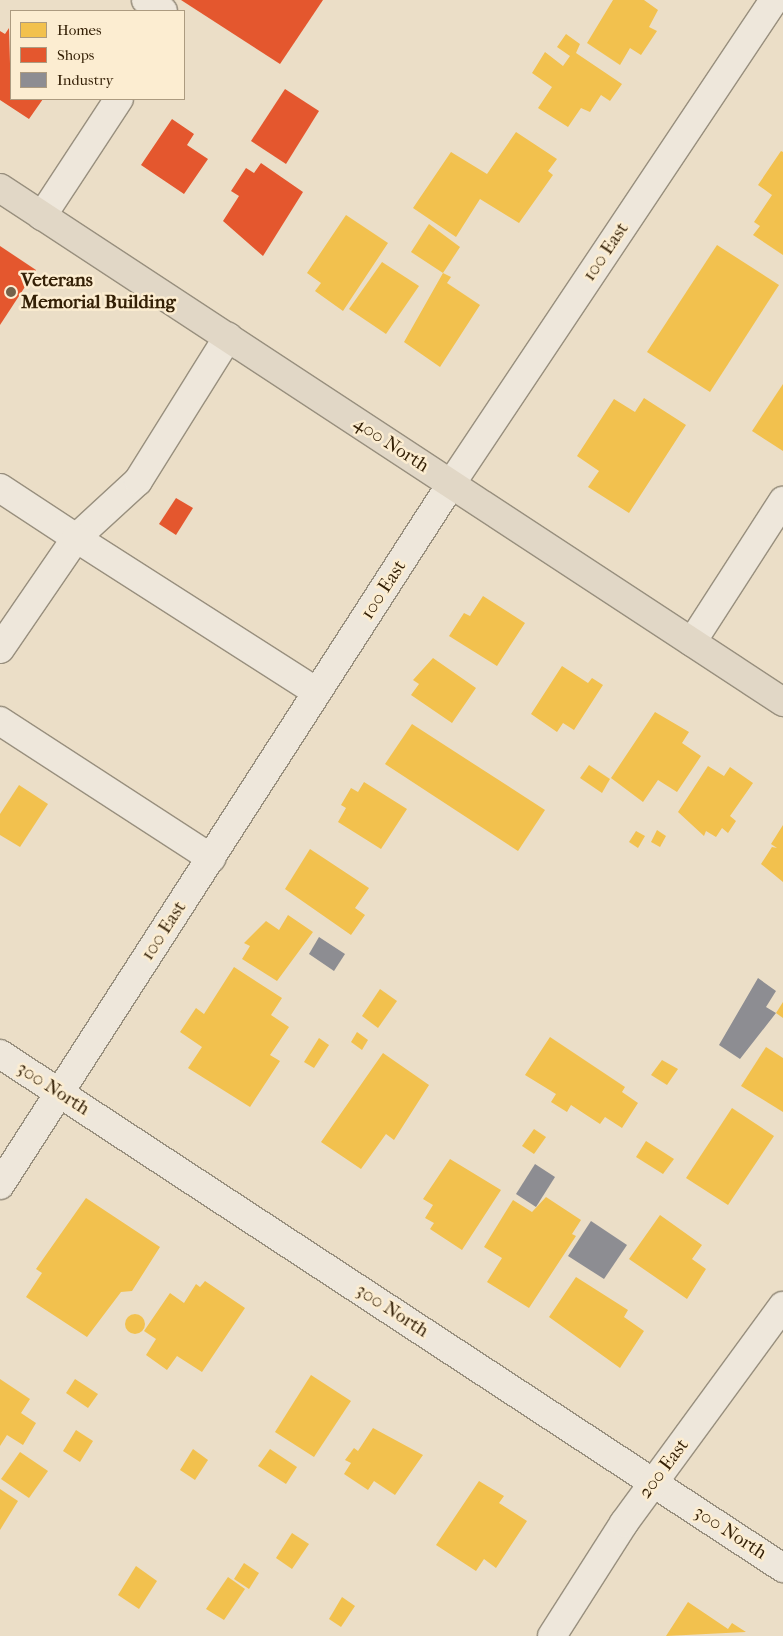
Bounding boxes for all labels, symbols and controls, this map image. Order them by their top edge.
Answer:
legend [10,10,185,100]
text: Homes [57,21,102,39]
text: Shops [57,46,94,64]
text: Industry [57,71,113,89]
street label: 100 East [578,218,634,286]
place label: Veterans Memorial Building [21,270,176,314]
marker: Veterans Memorial Building [5,286,17,298]
street label: 400 North [349,412,433,478]
street label: 100 East [356,556,412,624]
street label: 100 East [136,897,192,965]
street label: 300 North [12,1057,94,1121]
street label: 300 North [351,1279,433,1343]
street label: 200 East [634,1435,694,1503]
street label: 300 North [689,1501,771,1565]

